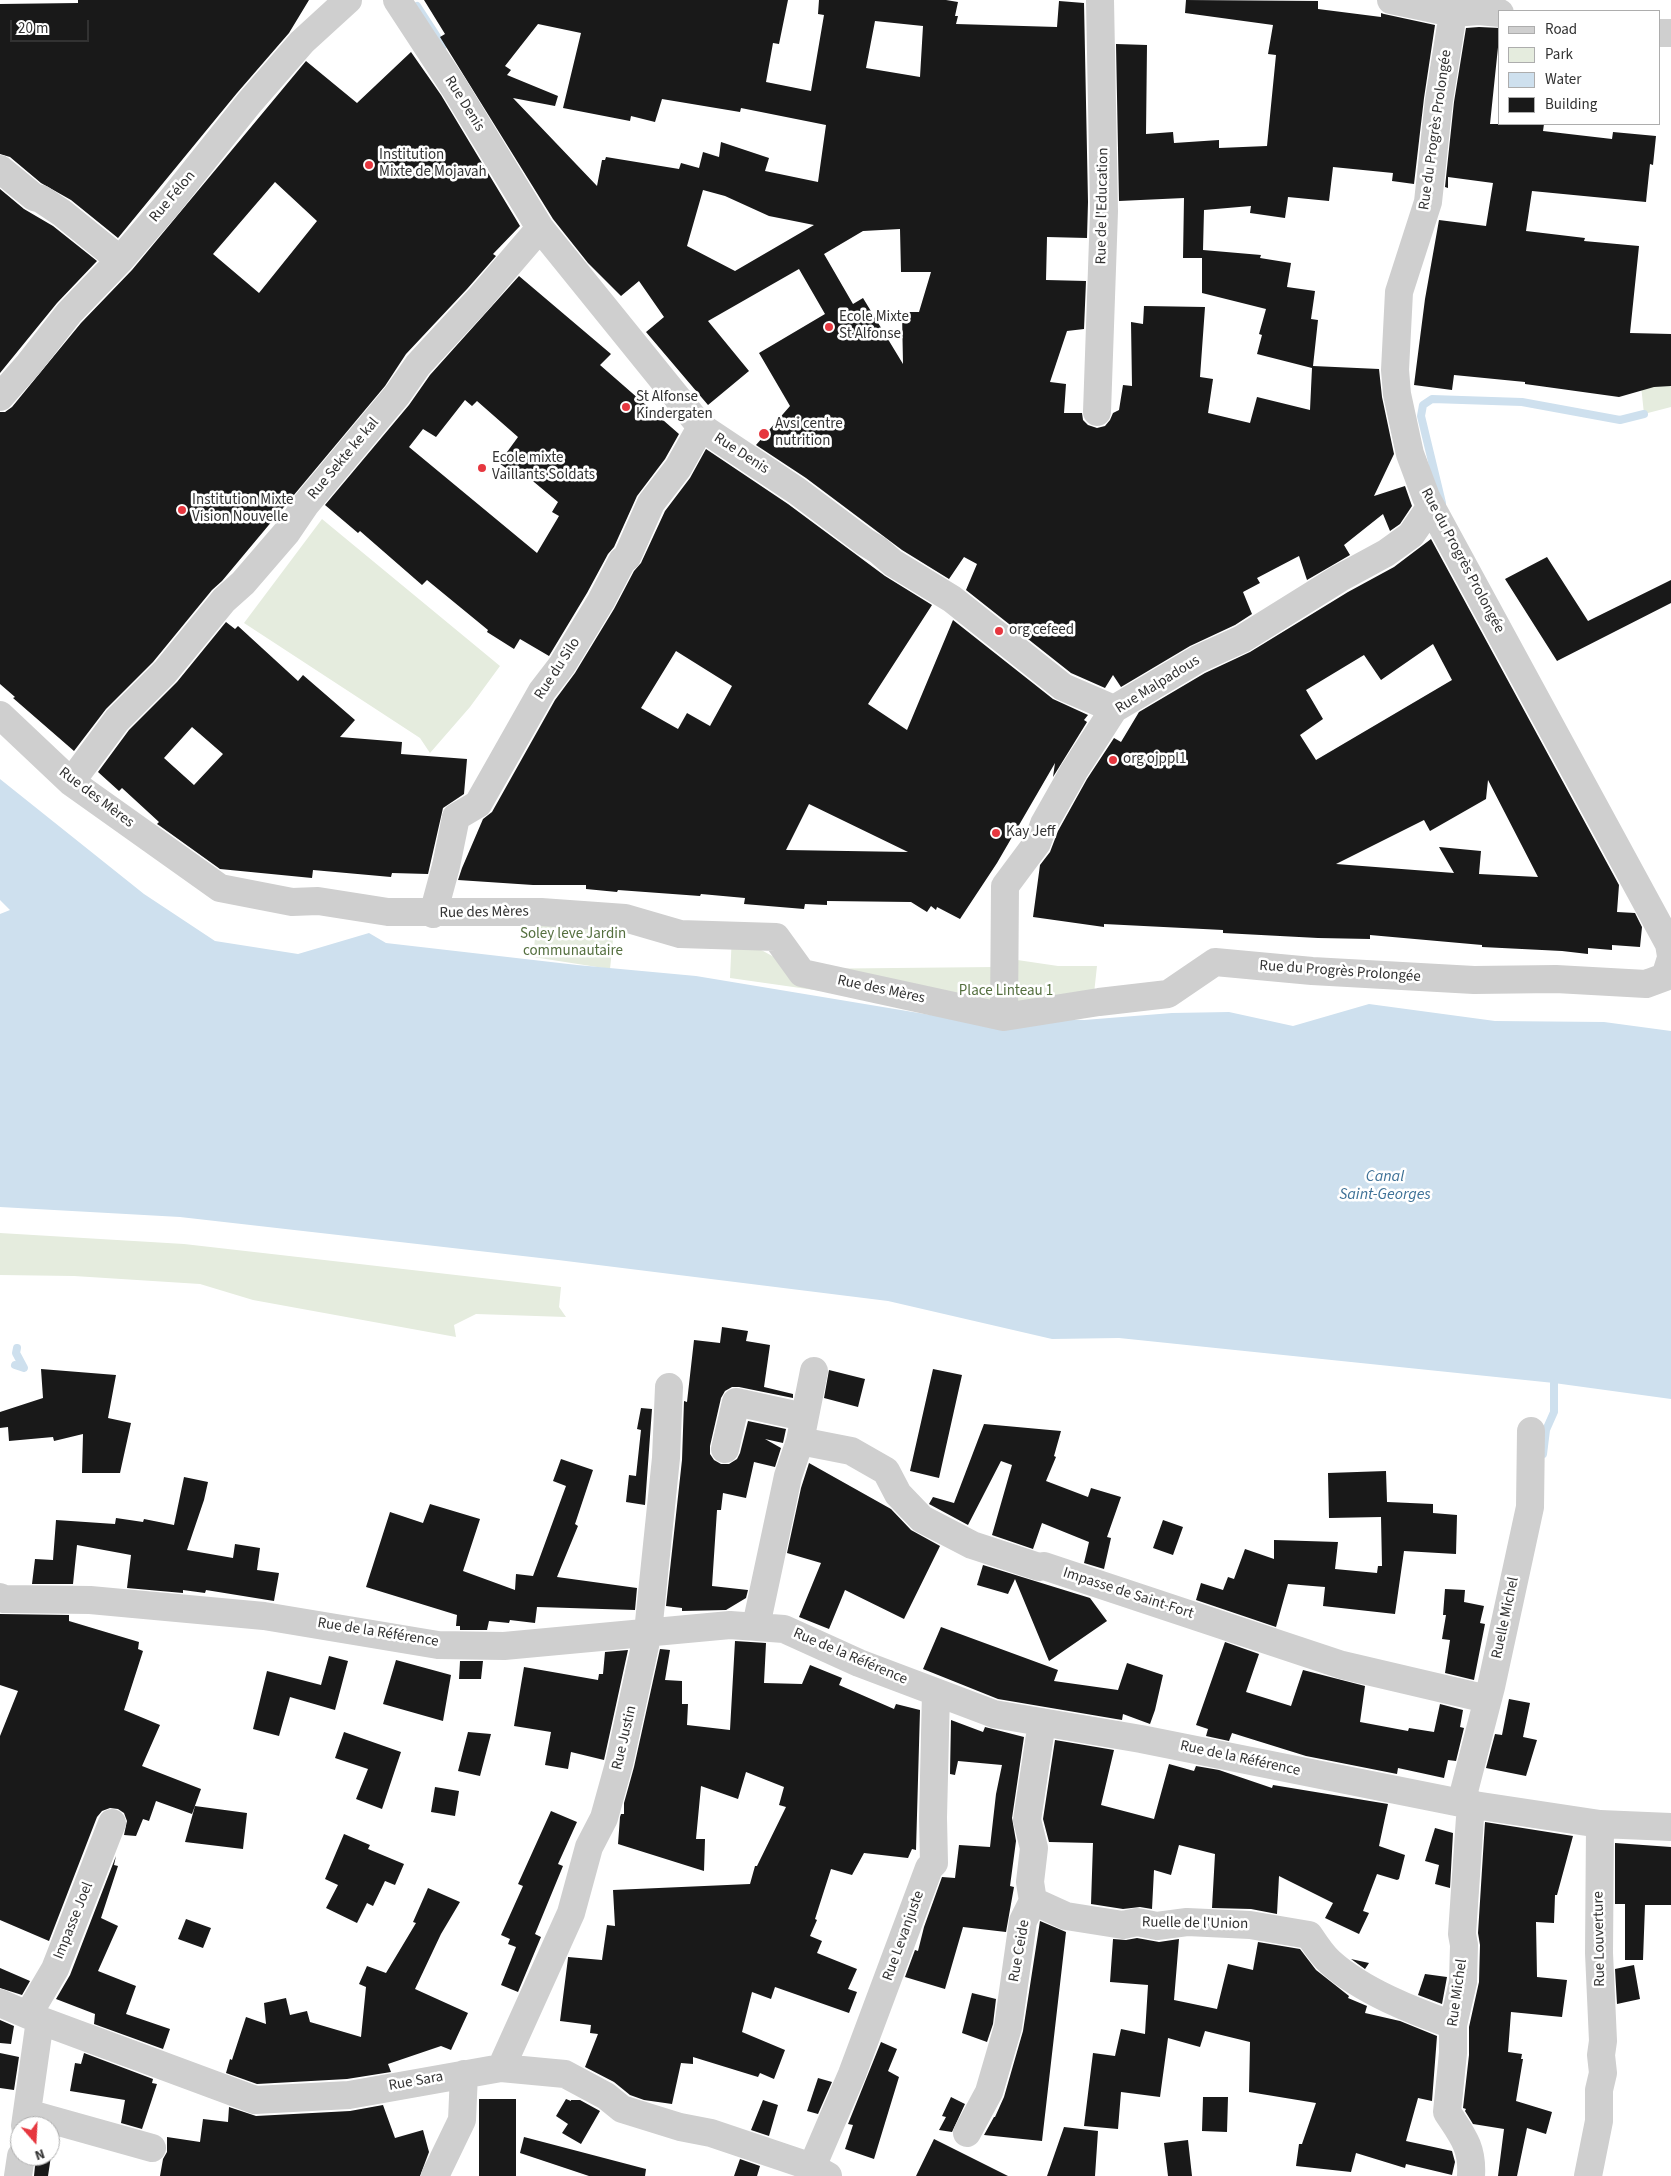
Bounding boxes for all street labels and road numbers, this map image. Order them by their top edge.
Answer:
street label: Rue du Progrès Prolongée [1416,49,1456,211]
street label: Rue Denis [440,73,488,135]
street label: Rue de l'Education [1093,147,1113,265]
street label: Rue Félon [146,167,200,227]
street label: Rue Sekte ke kal [305,414,383,504]
street label: Rue Denis [710,430,772,478]
street label: Rue du Progrès Prolongée [1416,485,1508,637]
street label: Rue du Silo [531,635,585,703]
street label: Rue Malpadous [1113,652,1203,718]
street label: Rue des Mères [55,764,137,832]
street label: Rue des Mères [439,903,529,923]
street label: Rue du Progrès Prolongée [1259,957,1421,987]
street label: Rue des Mères [835,972,927,1008]
street label: Impasse de Saint-Fort [1060,1564,1196,1624]
street label: Ruelle Michel [1489,1575,1523,1661]
street label: Rue de la Référence [316,1615,440,1651]
street label: Rue de la Référence [790,1625,910,1689]
street label: Rue Justin [609,1704,641,1772]
street label: Rue de la Référence [1178,1737,1302,1781]
street label: Impasse Joel [50,1880,98,1962]
street label: Rue Levanjuste [879,1889,929,1983]
street label: Rue Louverture [1590,1891,1610,1987]
street label: Ruelle de l'Union [1142,1914,1248,1934]
street label: Rue Ceide [1006,1919,1034,1983]
street label: Rue Michel [1444,1958,1472,2028]
street label: Rue Sara [387,2068,445,2096]

